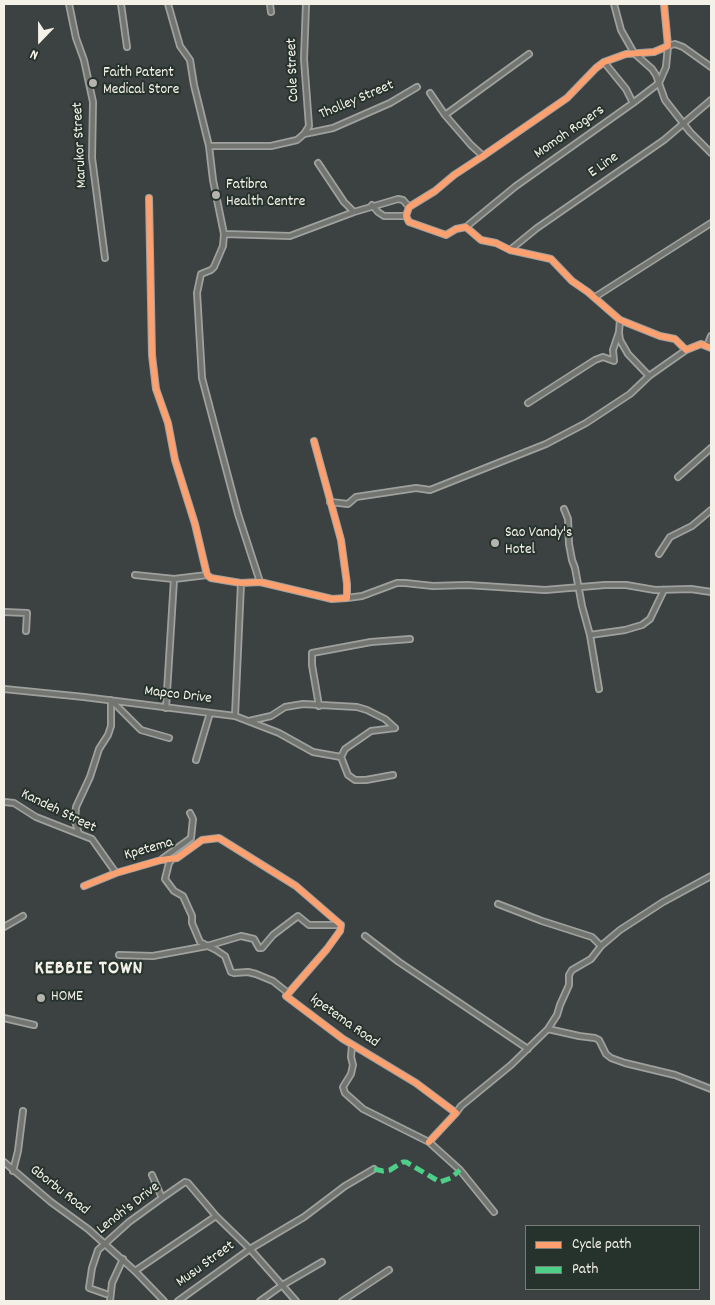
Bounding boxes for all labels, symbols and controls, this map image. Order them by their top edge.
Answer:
north arrow [15,15,65,65]
street label: Cole Street [284,38,304,102]
text: N [27,43,41,64]
place label: Faith Patent Medical Store [103,65,179,100]
marker: Faith Patent Medical Store [87,77,99,89]
street label: Tholley Street [317,77,397,125]
street label: Marukor Street [70,102,92,188]
street label: Momoh Rogers [531,102,609,164]
street label: E Line [585,149,623,183]
place label: Fatibra Health Centre [226,177,305,212]
marker: Fatibra Health Centre [210,189,222,201]
place label: Sao Vandy's Hotel [505,525,572,560]
marker: Sao Vandy's Hotel [489,537,501,549]
street label: Mapco Drive [143,683,213,709]
street label: Kandeh Street [18,786,98,838]
street label: Kpetema [123,834,175,866]
district label: KEBBIE TOWN [33,958,145,982]
place label: HOME [51,989,83,1007]
marker: HOME [35,992,47,1004]
street label: kpetema Road [306,992,382,1052]
street label: Gborbu Road [26,1162,92,1220]
street label: Lenoh's Drive [94,1179,164,1239]
legend [525,1225,700,1290]
text: Cycle path [572,1234,631,1256]
street label: Musu Street [173,1238,239,1292]
text: Path [572,1259,598,1281]

